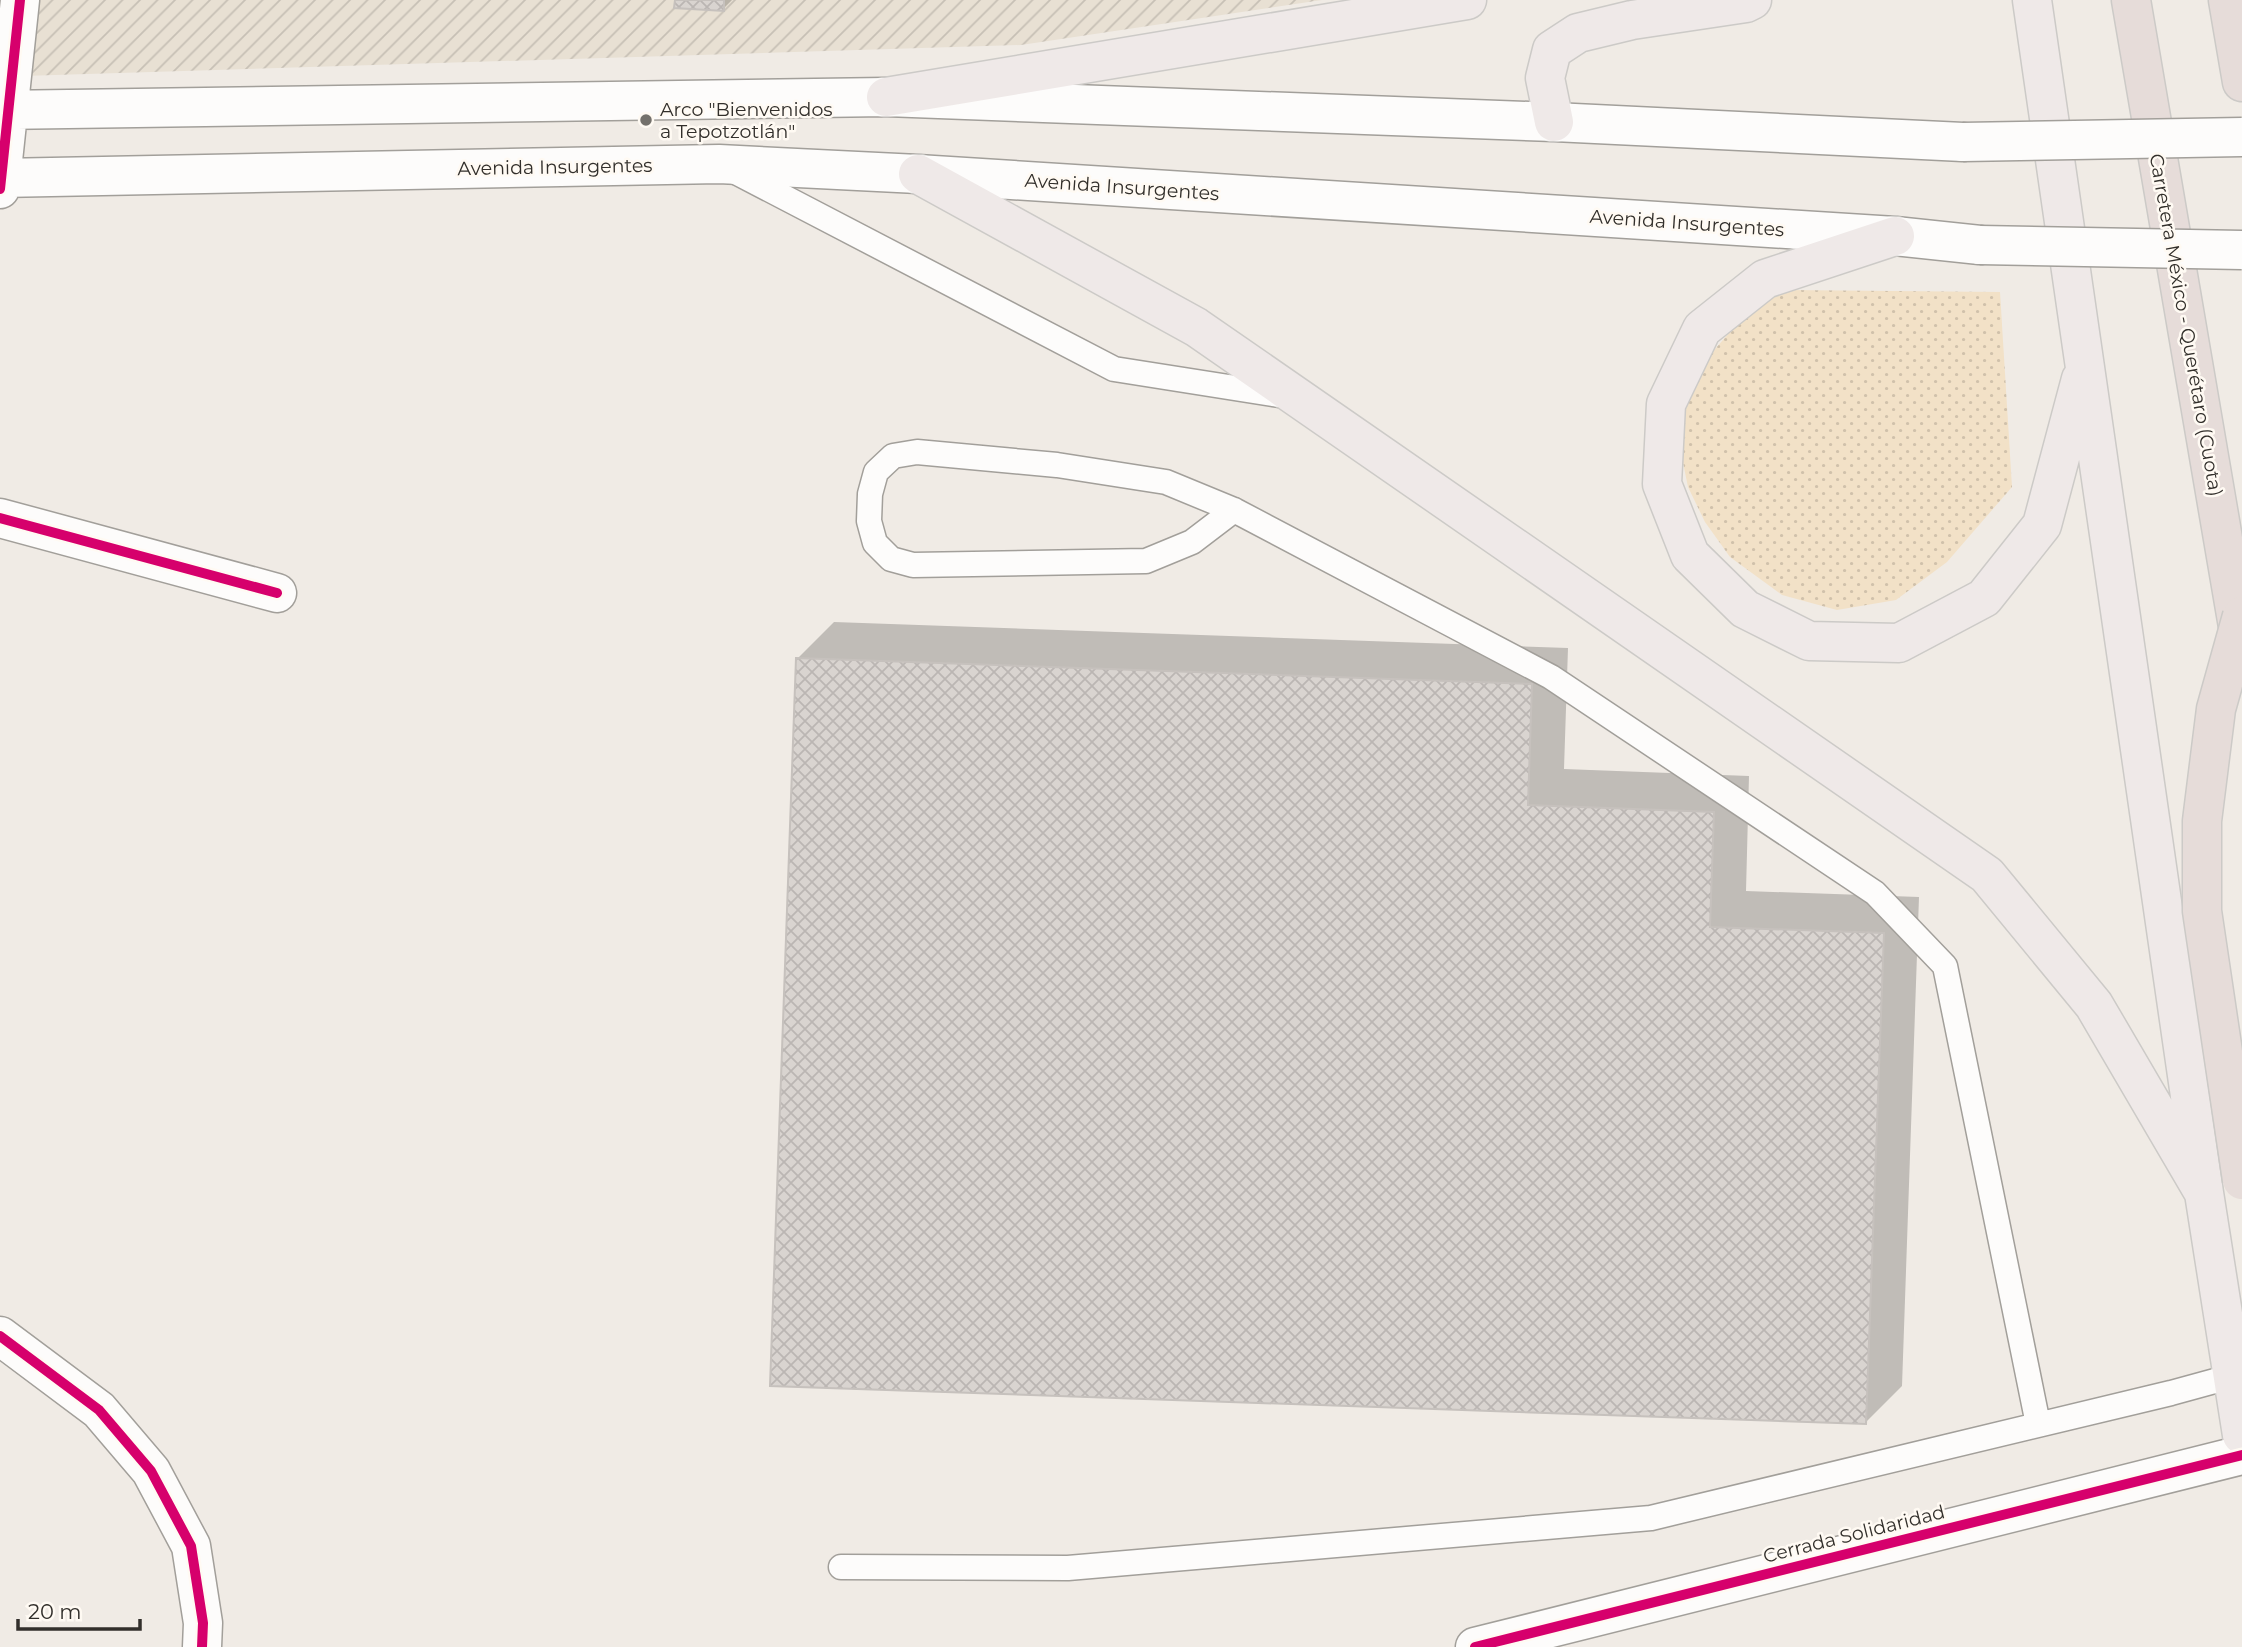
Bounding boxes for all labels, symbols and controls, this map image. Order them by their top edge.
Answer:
place label: Arco "Bienvenidos a Tepotzotlán" [660,98,833,143]
marker: Arco "Bienvenidos a Tepotzotlán" [638,112,654,128]
street label: Carretera México - Querétaro (Cuota) [2144,152,2228,498]
street label: Avenida Insurgentes [457,154,653,180]
street label: Avenida Insurgentes [1024,169,1220,205]
street label: Avenida Insurgentes [1589,205,1785,241]
street label: Cerrada Solidaridad [1761,1500,1947,1568]
scale bar [18,1588,140,1632]
text: 20 m [28,1599,82,1624]

